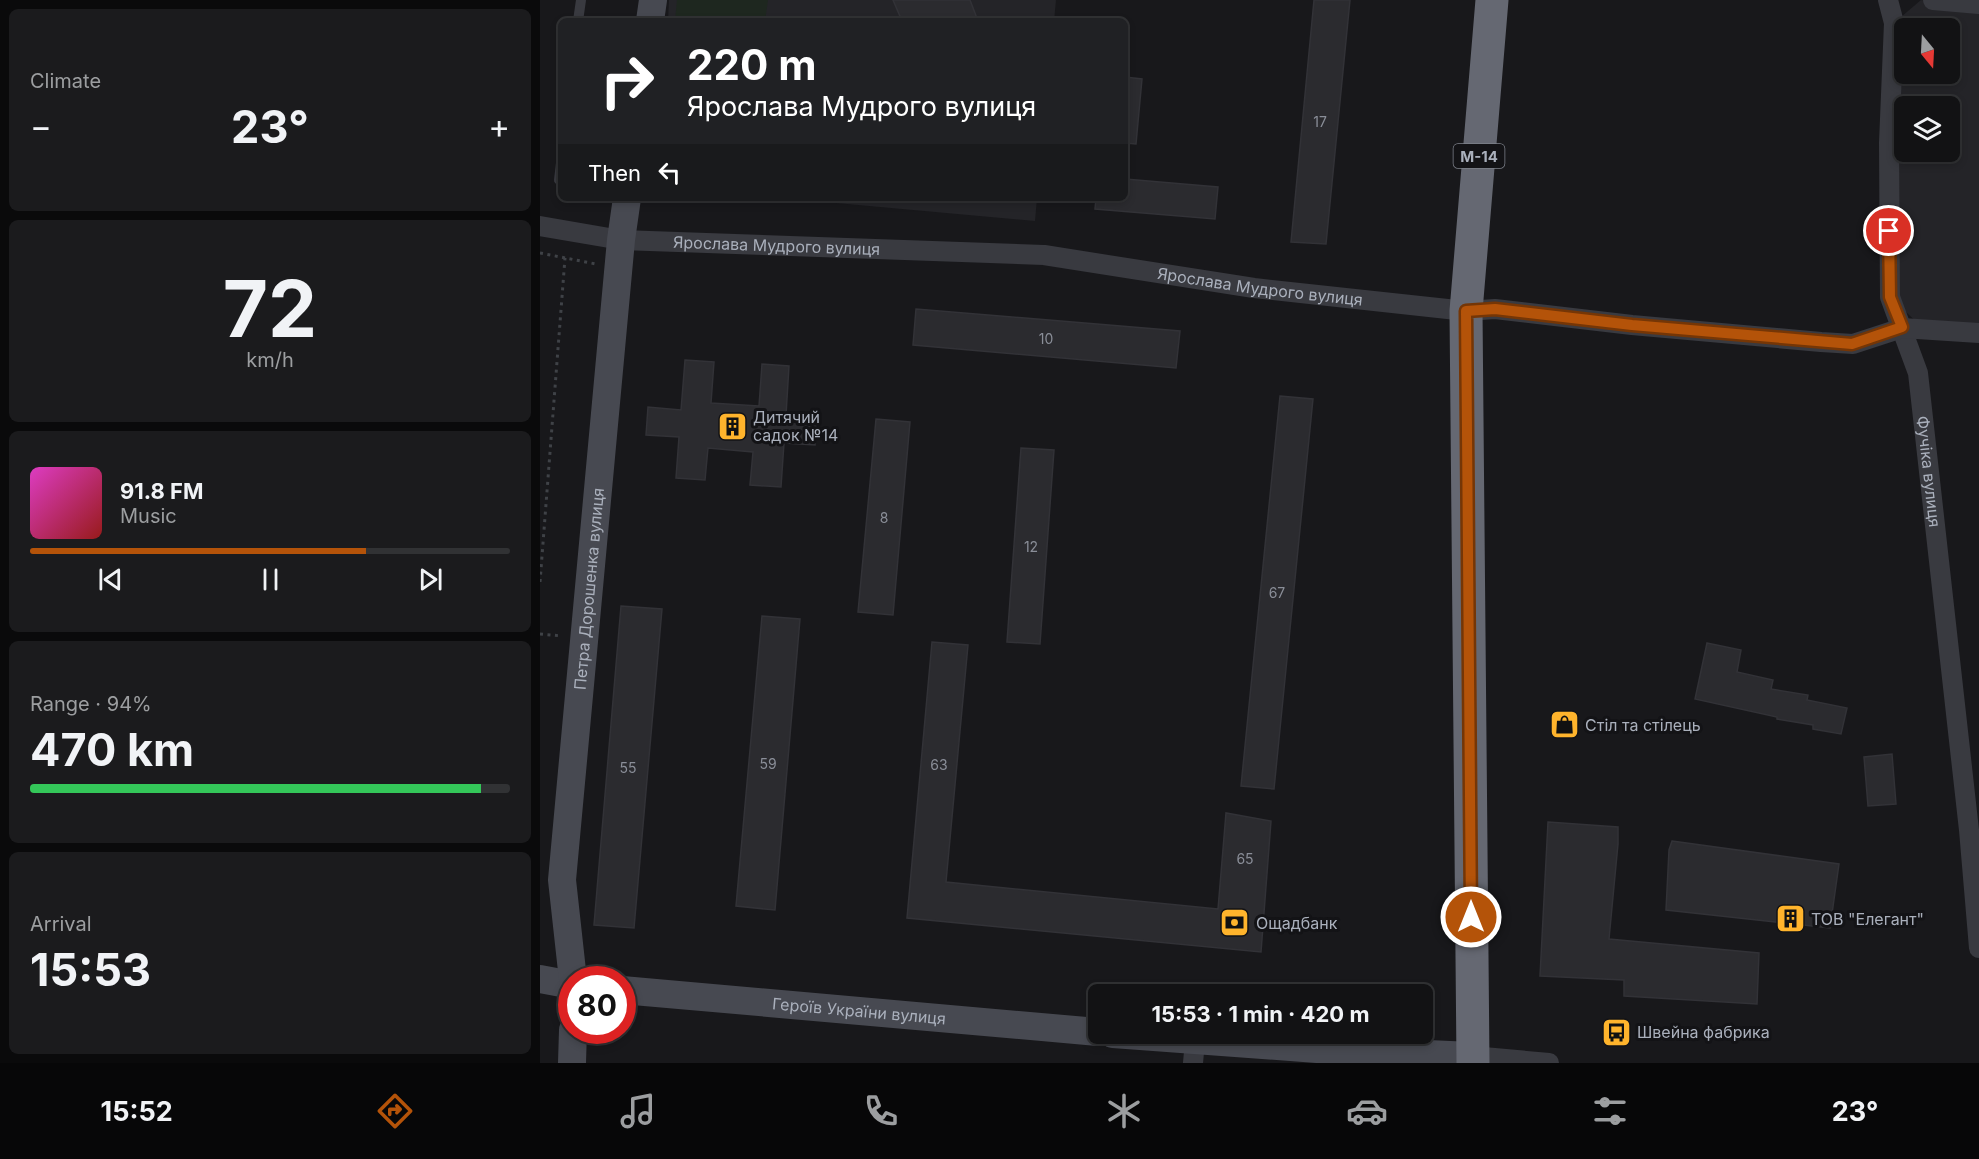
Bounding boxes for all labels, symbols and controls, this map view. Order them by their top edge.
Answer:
north arrow [1894,18,1960,84]
map controls [1894,18,1960,162]
text: 220 m [687,39,817,90]
icon: right [588,42,666,120]
text: Climate [30,69,101,93]
text: Ярослава Мудрого вулиця [687,90,1036,123]
button: layers [1894,96,1960,162]
text: 23° [231,99,309,154]
text: − [30,106,52,146]
text: + [488,106,510,146]
house number: 17 [1313,113,1327,130]
road number: М-14 [1454,144,1504,168]
icon: left [653,156,686,189]
text: Then [588,160,641,186]
pin [1863,205,1914,256]
icon: arrive [1872,214,1905,247]
street label: Ярослава Мудрого вулиця [673,232,880,259]
text: 72 [223,261,317,356]
street label: Ярослава Мудрого вулиця [1156,263,1364,310]
house number: 10 [1039,330,1053,347]
text: km/h [246,348,294,372]
place label: Дитячий садок №14 [753,407,838,445]
building icon: Дитячий садок №14 [716,410,748,442]
street label: Фучіка вулиця [1913,415,1945,528]
text: 91.8 FM [120,478,203,504]
street label: Петра Дорошенка вулиця [570,487,608,691]
text: Music [120,504,177,528]
house number: 8 [880,509,888,526]
house number: 12 [1024,538,1038,555]
icon: previous [94,563,127,596]
icon: pause [254,563,287,596]
icon: next [414,563,447,596]
house number: 67 [1269,584,1285,601]
text: Range · 94% [30,692,152,716]
shop icon: Стіл та стілець [1548,709,1580,741]
place label: Стіл та стілець [1585,715,1701,735]
text: 470 km [30,722,194,777]
house number: 59 [759,755,777,772]
house number: 63 [930,756,948,773]
house number: 55 [619,759,637,776]
house number: 65 [1236,850,1254,867]
position arrow [1439,885,1503,949]
building icon: ТОВ "Елегант" [1774,903,1806,935]
bank icon: Ощадбанк [1219,907,1251,939]
place label: ТОВ "Елегант" [1811,909,1924,929]
text: Arrival [30,912,92,936]
place label: Ощадбанк [1256,913,1338,933]
text: 15:53 [30,942,151,997]
speed limit sign: 80 [558,966,636,1044]
street label: Героїв України вулиця [772,993,947,1029]
text: 15:53 · 1 min · 420 m [1152,1001,1369,1027]
bus stop icon: Швейна фабрика [1600,1016,1632,1048]
place label: Швейна фабрика [1637,1022,1770,1042]
icon: directions [374,1090,416,1132]
icon: music [617,1090,659,1132]
icon: phone [860,1090,902,1132]
icon: climate [1103,1090,1145,1132]
icon: car [1346,1090,1388,1132]
icon: filters [1589,1090,1631,1132]
text: 15:52 [101,1095,173,1128]
text: 23° [1832,1095,1878,1128]

